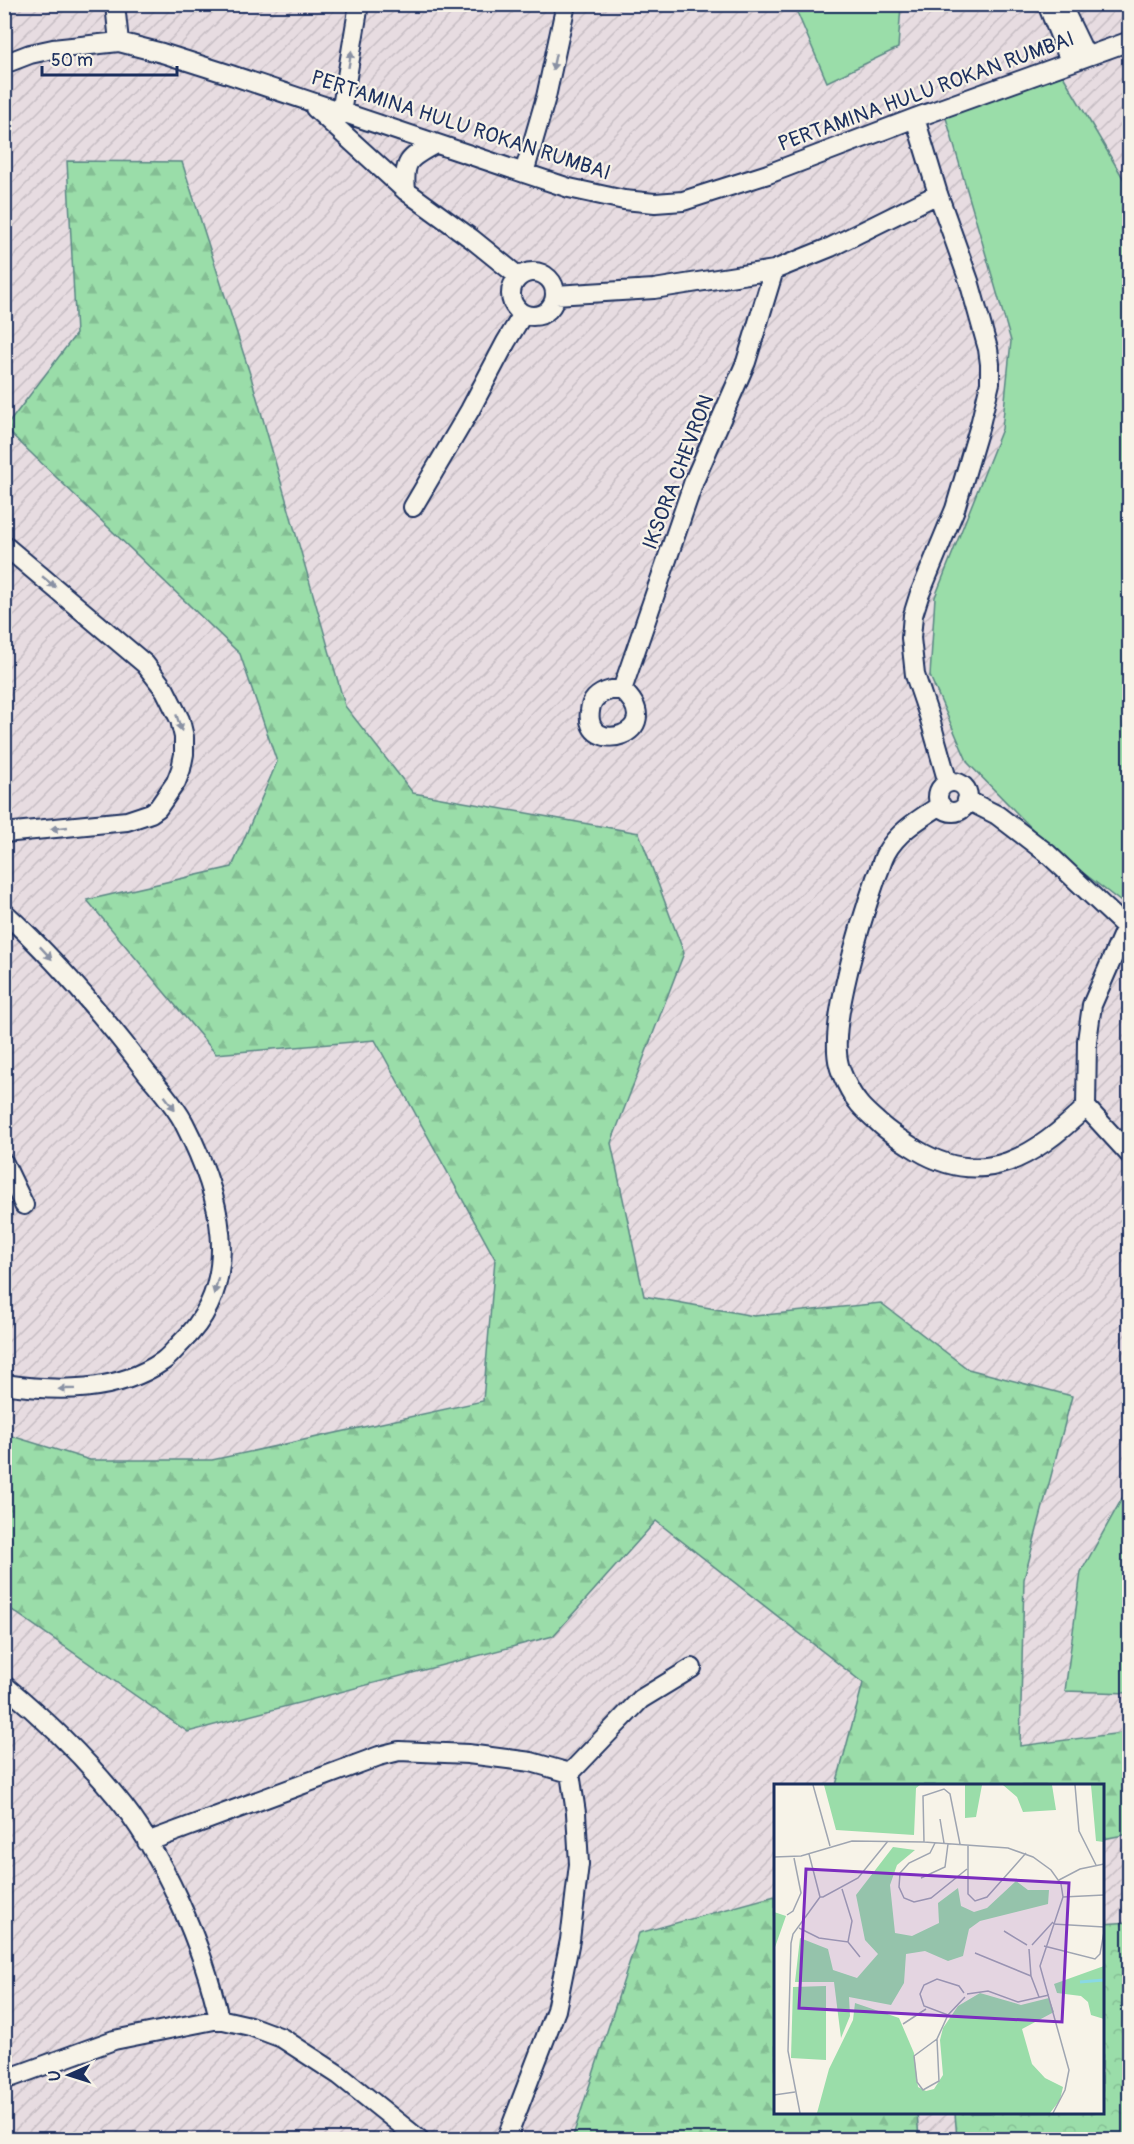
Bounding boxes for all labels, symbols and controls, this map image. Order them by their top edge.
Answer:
street label: PERTAMINA HULU ROKAN RUMBAI [774,25,1078,158]
scale bar [42,39,177,77]
text: 50 m [51,49,93,72]
one-way arrow [346,49,355,68]
one-way arrow [549,52,558,71]
street label: PERTAMINA HULU ROKAN RUMBAI [308,64,614,187]
street label: IKSORA CHEVRON [636,391,720,554]
one-way arrow [41,576,57,589]
one-way arrow [175,714,185,732]
one-way arrow [49,823,68,833]
one-way arrow [38,946,52,960]
one-way arrow [164,1095,176,1111]
one-way arrow [211,1277,220,1295]
one-way arrow [57,1384,76,1394]
inset map [774,1784,1104,2114]
north arrow [39,2045,99,2105]
text: U [45,2070,65,2082]

